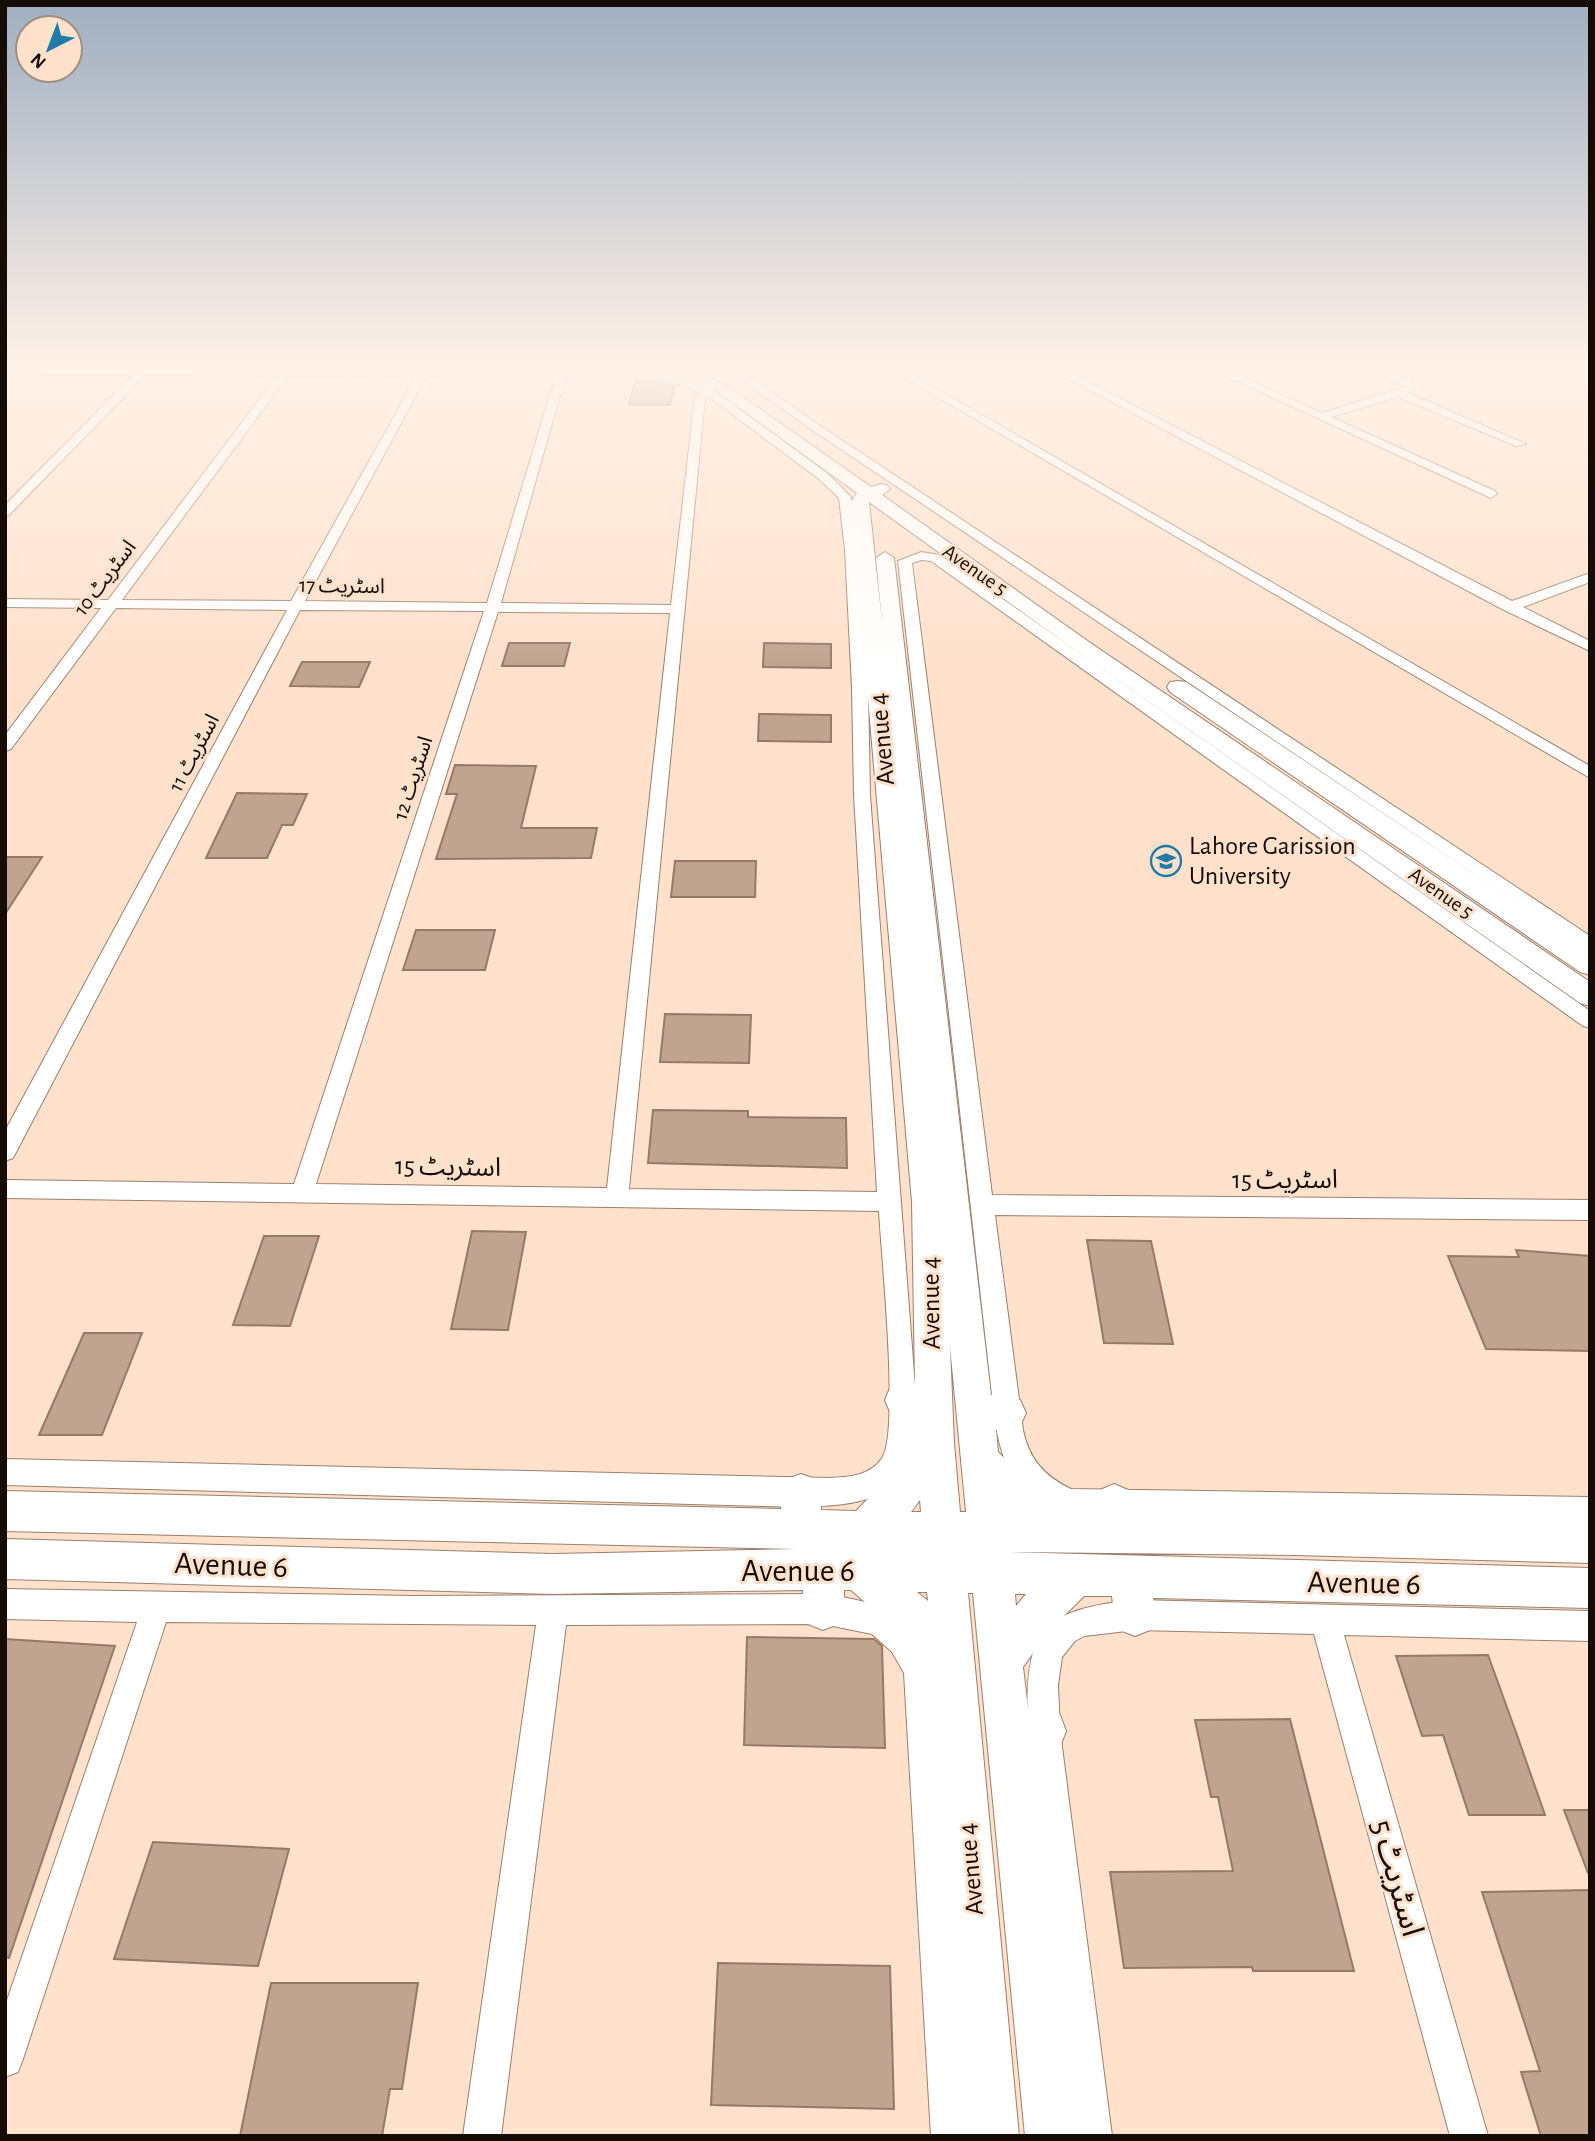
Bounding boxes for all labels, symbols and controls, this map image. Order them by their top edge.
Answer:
north arrow [14,14,84,84]
text: N [27,49,50,72]
street label: اسٹریٹ 10 [70,537,141,620]
street label: Avenue 5 [939,540,1011,600]
street label: اسٹریٹ 17 [299,575,385,598]
street label: Avenue 4 [865,692,899,786]
street label: اسٹریٹ 11 [165,711,224,796]
street label: اسٹریٹ 12 [390,734,437,823]
place label: Lahore Garission University [1189,833,1356,889]
school or university icon: Lahore Garission University [1149,844,1183,878]
street label: Avenue 5 [1405,863,1477,923]
street label: اسٹریٹ 15 [395,1153,501,1182]
street label: اسٹریٹ 15 [1232,1167,1338,1194]
street label: Avenue 4 [917,1256,945,1350]
street label: Avenue 6 [174,1547,288,1583]
street label: Avenue 6 [741,1555,855,1587]
street label: Avenue 6 [1307,1566,1421,1600]
street label: اسٹریٹ 5 [1363,1816,1429,1940]
street label: Avenue 4 [954,1822,988,1916]

